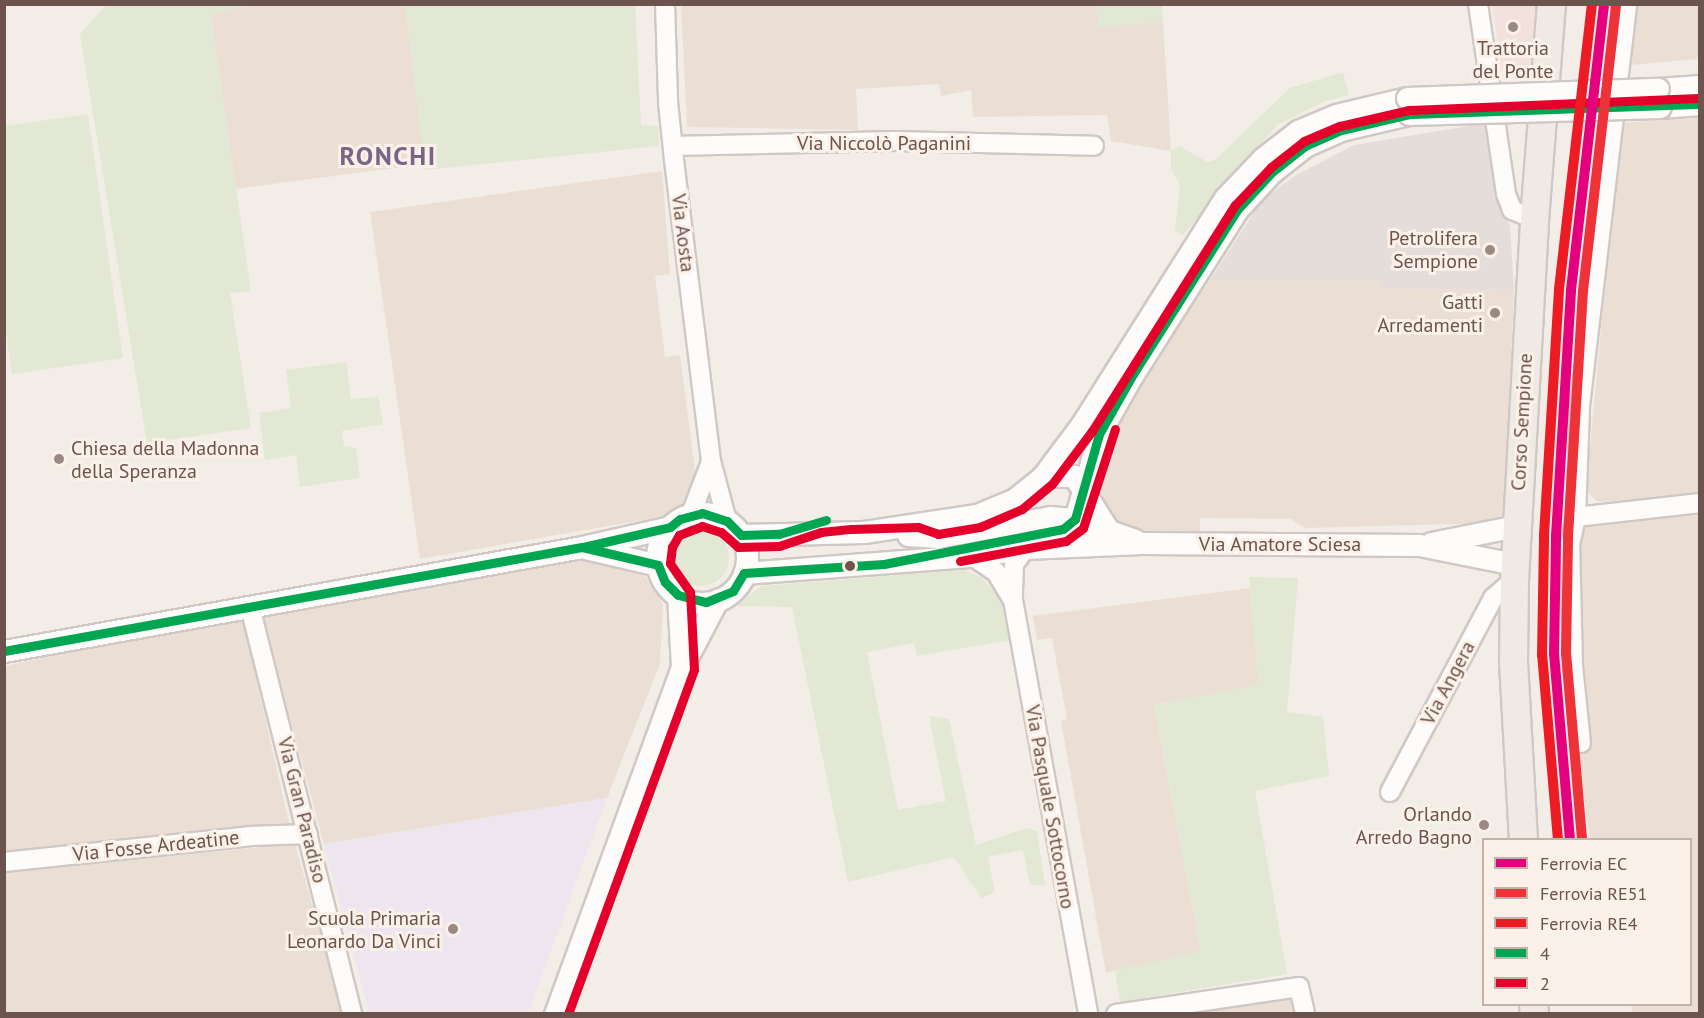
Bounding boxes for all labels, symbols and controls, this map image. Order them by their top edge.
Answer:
marker: Trattoria del Ponte [1506,20,1520,34]
place label: Trattoria del Ponte [1473,36,1553,83]
street label: Via Niccolò Paganini [797,131,971,155]
district label: RONCHI [339,140,437,172]
street label: Via Aosta [666,192,700,274]
place label: Petrolifera Sempione [1389,226,1478,273]
marker: Petrolifera Sempione [1483,243,1497,257]
place label: Gatti Arredamenti [1377,290,1483,337]
marker: Gatti Arredamenti [1488,306,1502,320]
street label: Corso Sempione [1506,353,1538,491]
place label: Chiesa della Madonna della Speranza [71,436,259,483]
marker: Chiesa della Madonna della Speranza [52,452,66,466]
street label: Via Amatore Sciesa [1199,532,1361,556]
unlabelled marker [844,560,856,572]
street label: Via Angera [1416,637,1480,729]
street label: Via Pasquale Sottocorno [1020,703,1080,911]
street label: Via Gran Paradiso [272,735,332,885]
place label: Orlando Arredo Bagno [1356,802,1472,849]
marker: Orlando Arredo Bagno [1477,818,1491,832]
street label: Via Fosse Ardeatine [71,825,241,867]
legend [1482,838,1692,1006]
text: Ferrovia EC [1540,852,1627,875]
text: Ferrovia RE51 [1540,882,1647,905]
place label: Scuola Primaria Leonardo Da Vinci [286,906,441,953]
text: Ferrovia RE4 [1540,912,1638,935]
marker: Scuola Primaria Leonardo Da Vinci [446,922,460,936]
text: 4 [1540,942,1550,965]
text: 2 [1540,972,1550,995]

